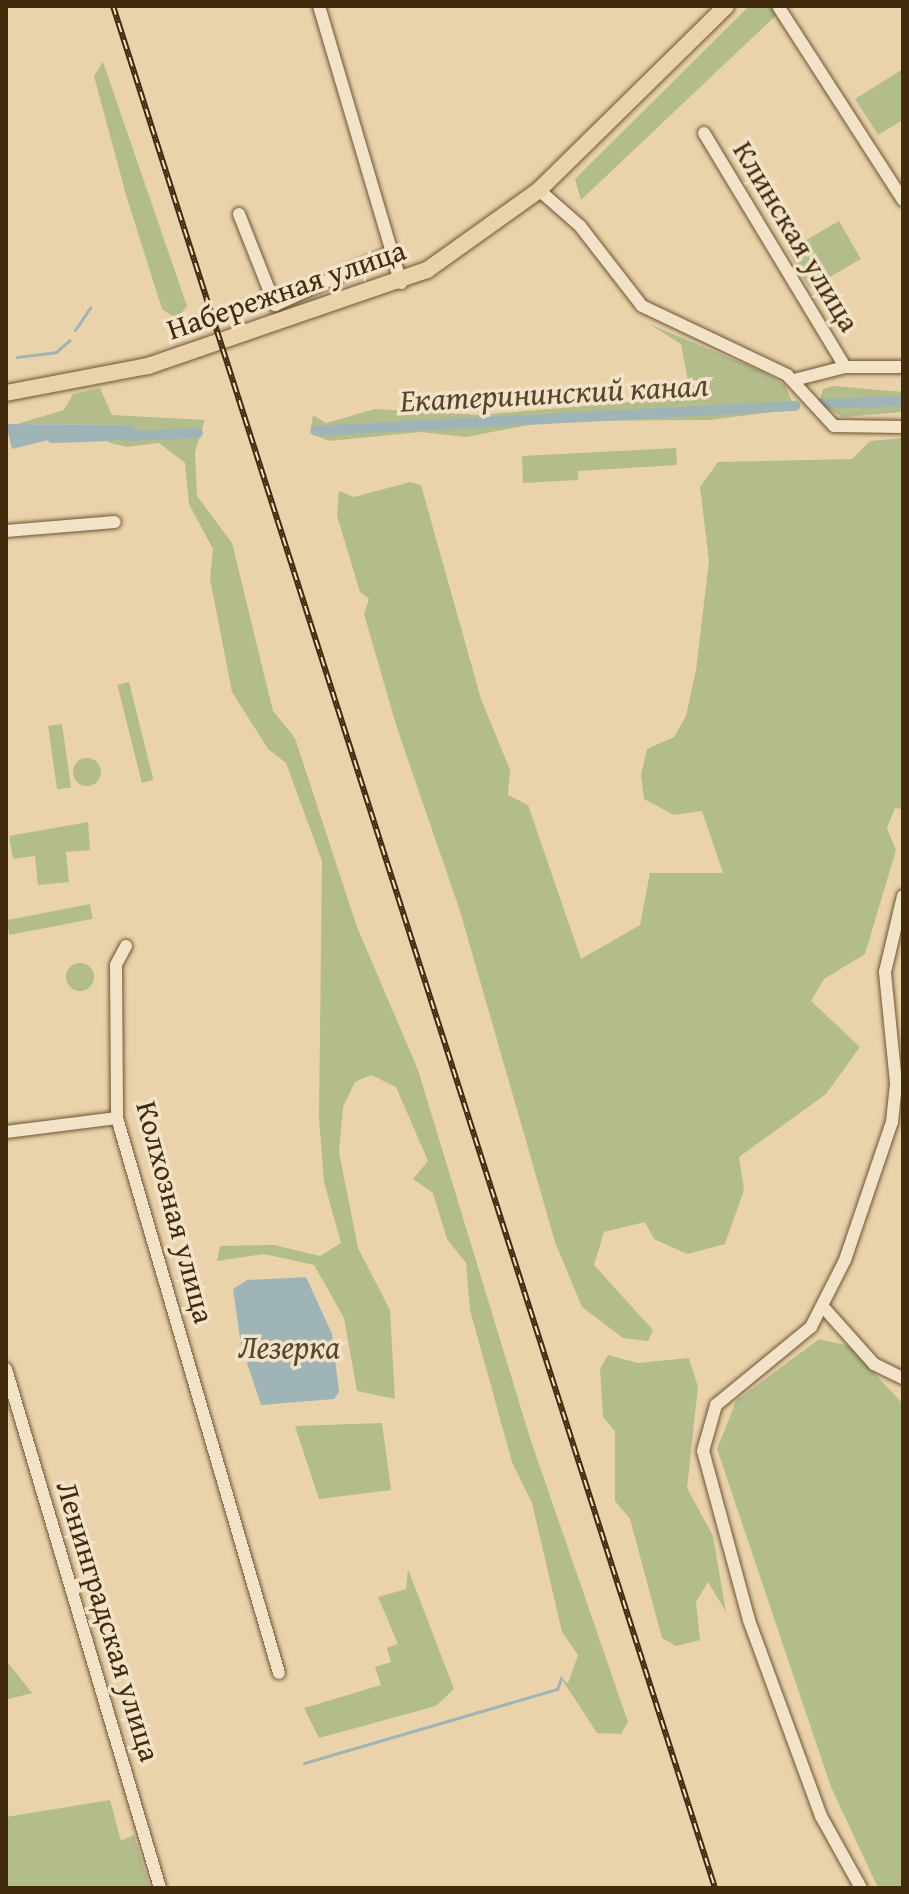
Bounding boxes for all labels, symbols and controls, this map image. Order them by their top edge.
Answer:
street label: Клинская улица [726,134,868,338]
street label: Набережная улица [162,231,410,347]
water label: Екатерининский канал [399,366,709,420]
street label: Колхозная улица [129,1097,223,1327]
water label: Лезерка [238,1328,340,1366]
street label: Ленинградская улица [49,1476,169,1766]

